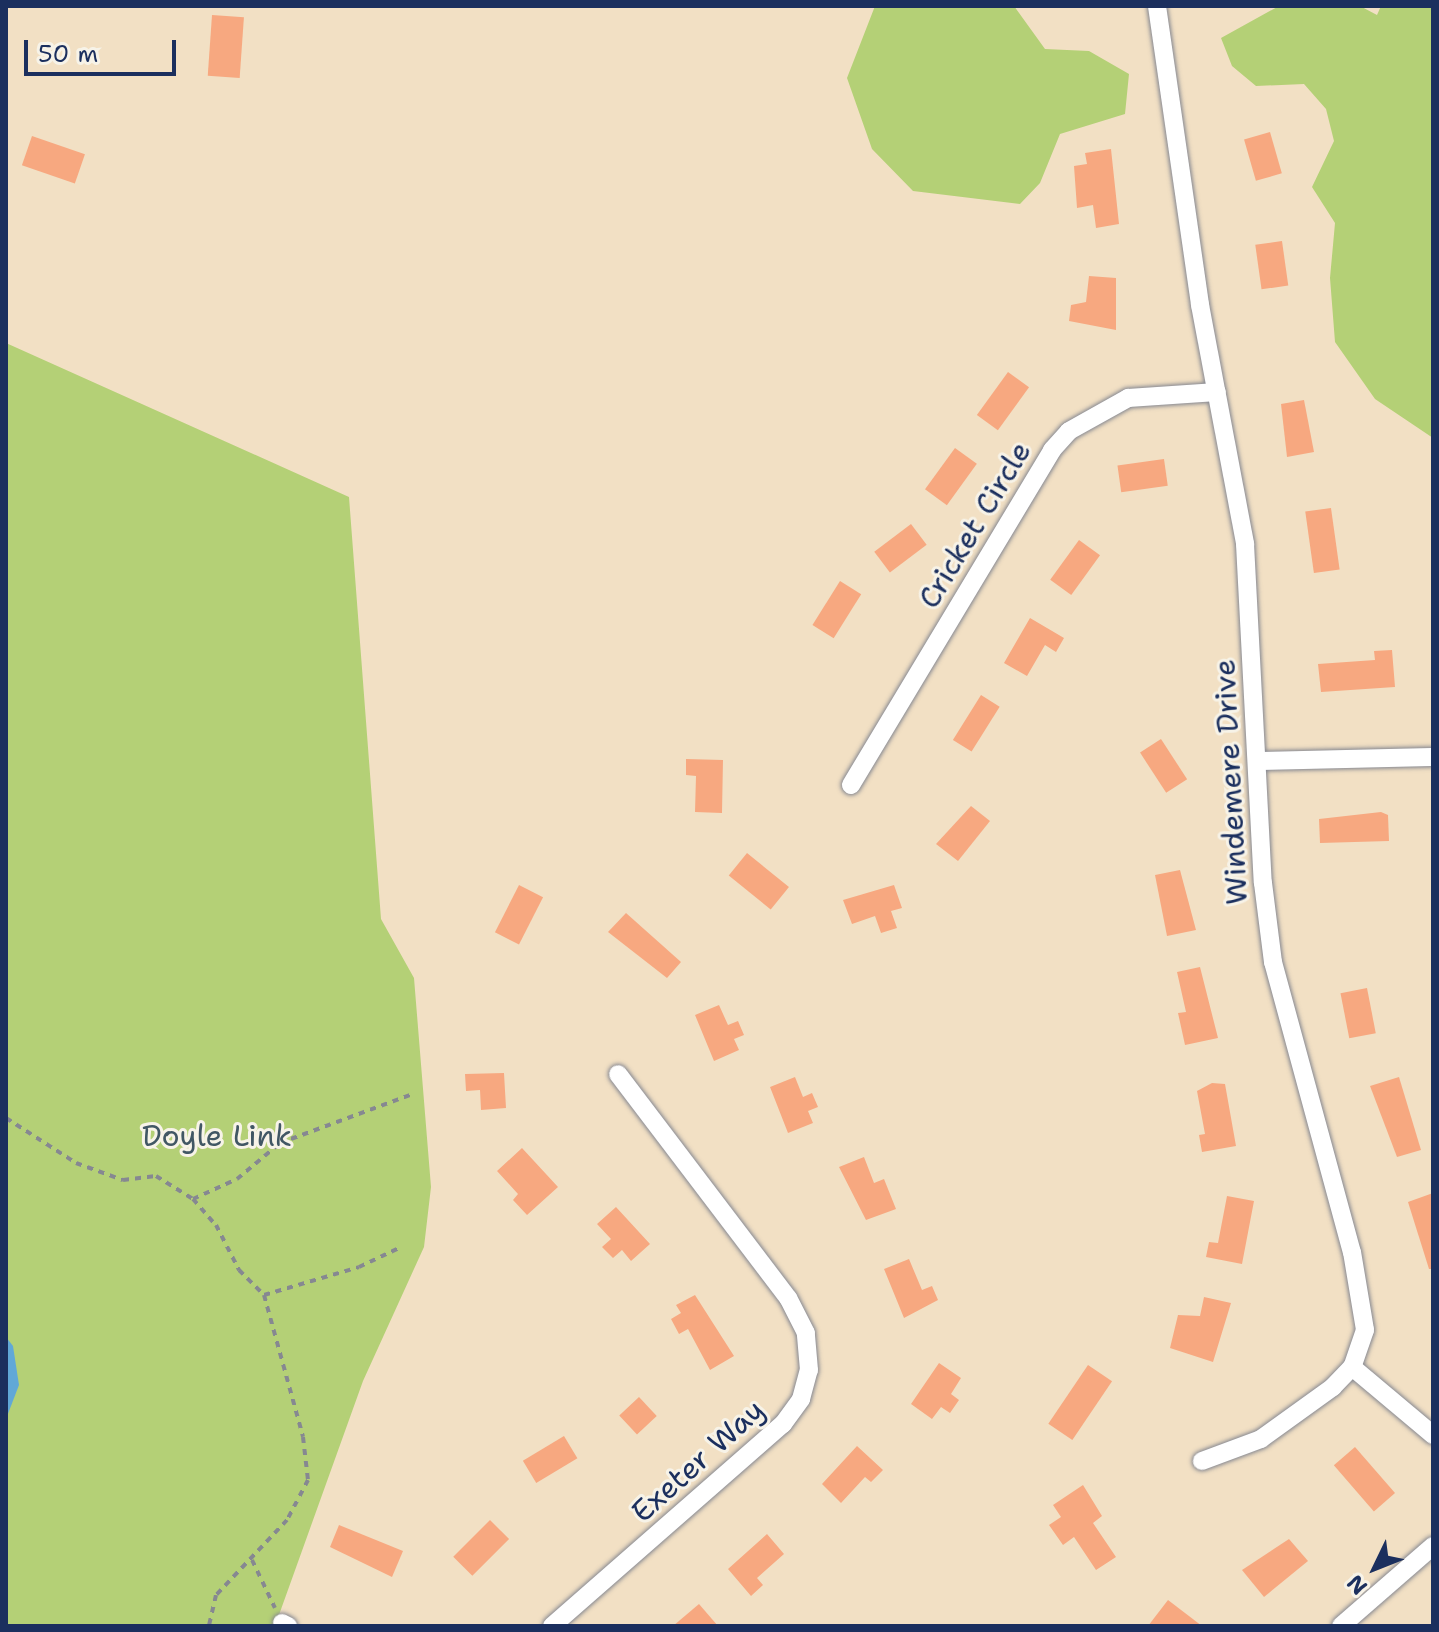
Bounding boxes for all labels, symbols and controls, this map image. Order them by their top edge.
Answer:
scale bar [28,24,180,74]
text: 50 m [38,38,98,70]
street label: Cricket Circle [911,435,1039,615]
street label: Windemere Drive [1207,658,1255,906]
park label: Doyle Link [142,1118,292,1154]
street label: Exeter Way [624,1392,772,1530]
north arrow [1335,1528,1415,1608]
text: N [1341,1568,1374,1601]

